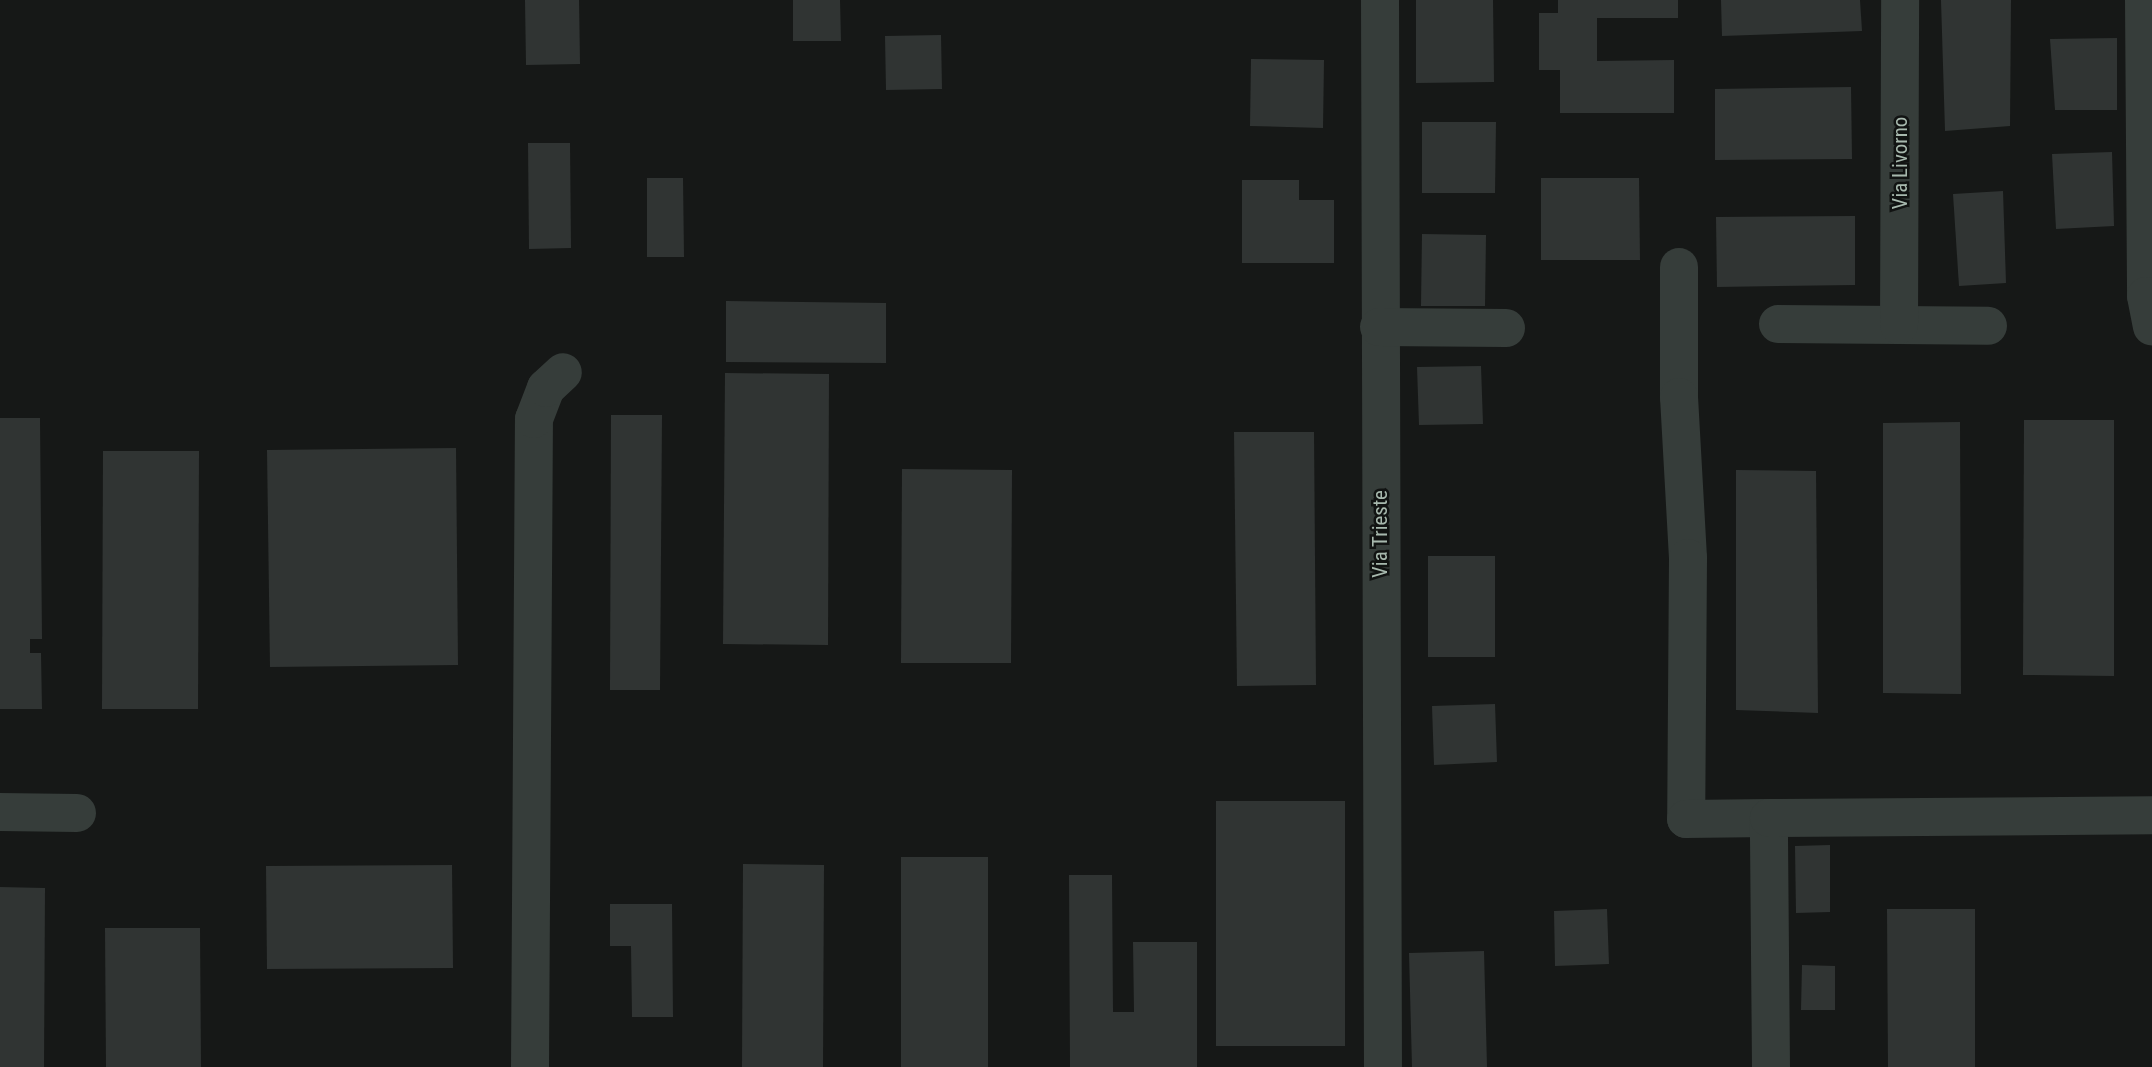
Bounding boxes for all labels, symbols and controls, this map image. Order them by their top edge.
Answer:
street label: Via Livorno [1887,117,1913,209]
street label: Via Trieste [1367,490,1393,578]

